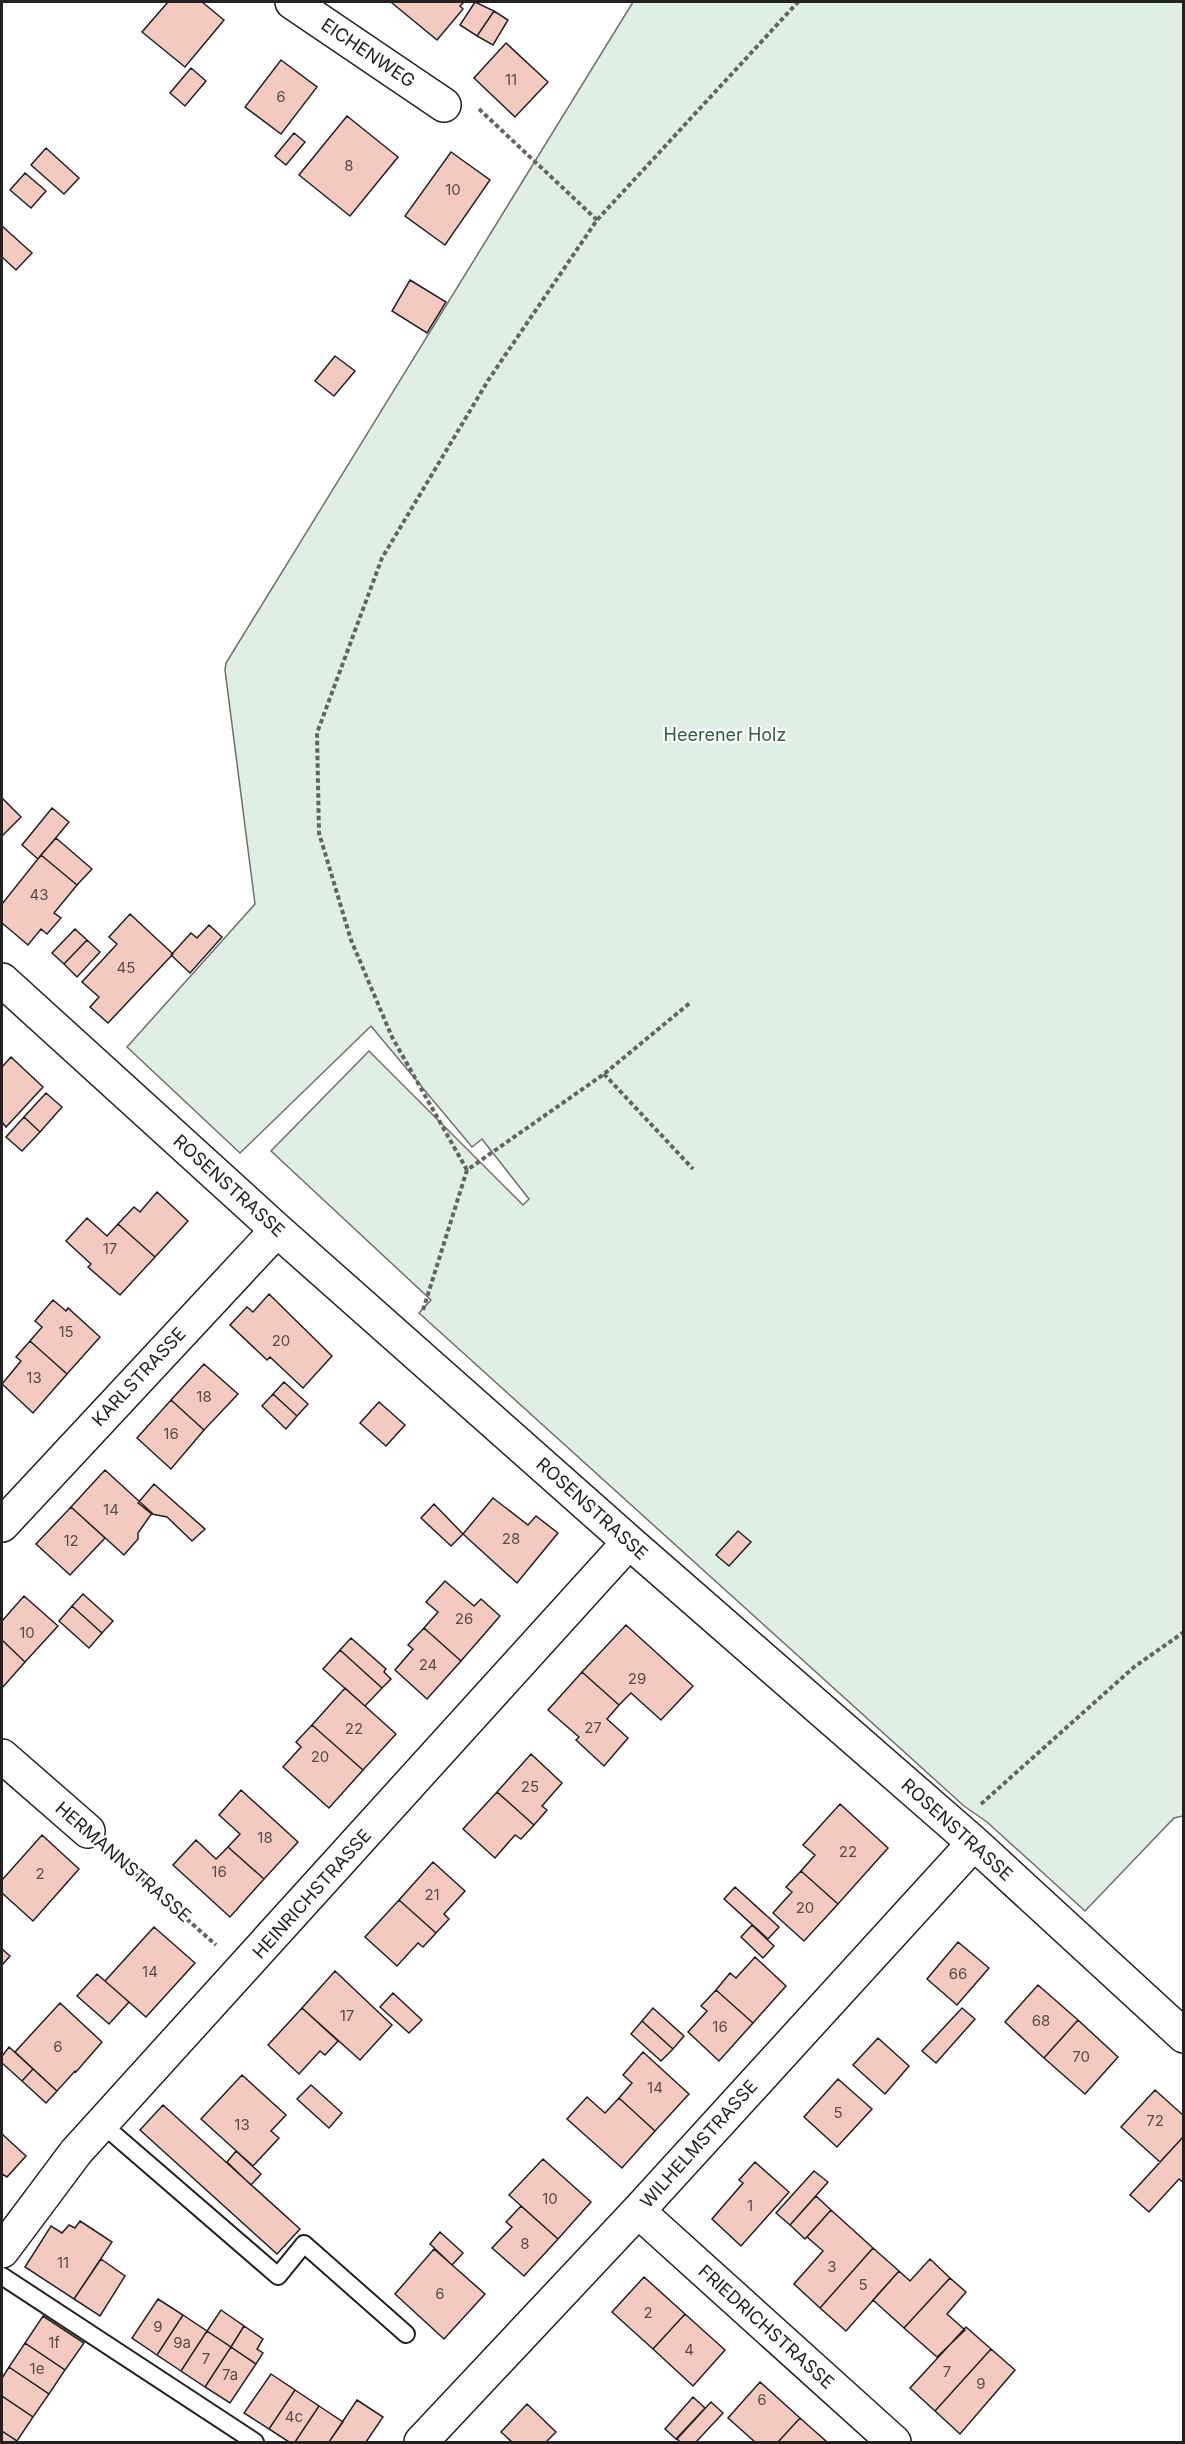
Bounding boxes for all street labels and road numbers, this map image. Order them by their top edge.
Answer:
street label: EICHENWEG [317,14,419,92]
street label: ROSENSTRASSE [169,1130,289,1241]
street label: KARLSTRASSE [88,1323,190,1430]
street label: ROSENSTRASSE [532,1453,652,1564]
street label: ROSENSTRASSE [897,1774,1017,1885]
street label: HERMANNSTRASSE [51,1797,195,1926]
street label: HEINRICHSTRASSE [248,1825,375,1963]
street label: WILHELMSTRASSE [636,2076,761,2212]
street label: FRIEDRICHSTRASSE [694,2260,838,2393]

